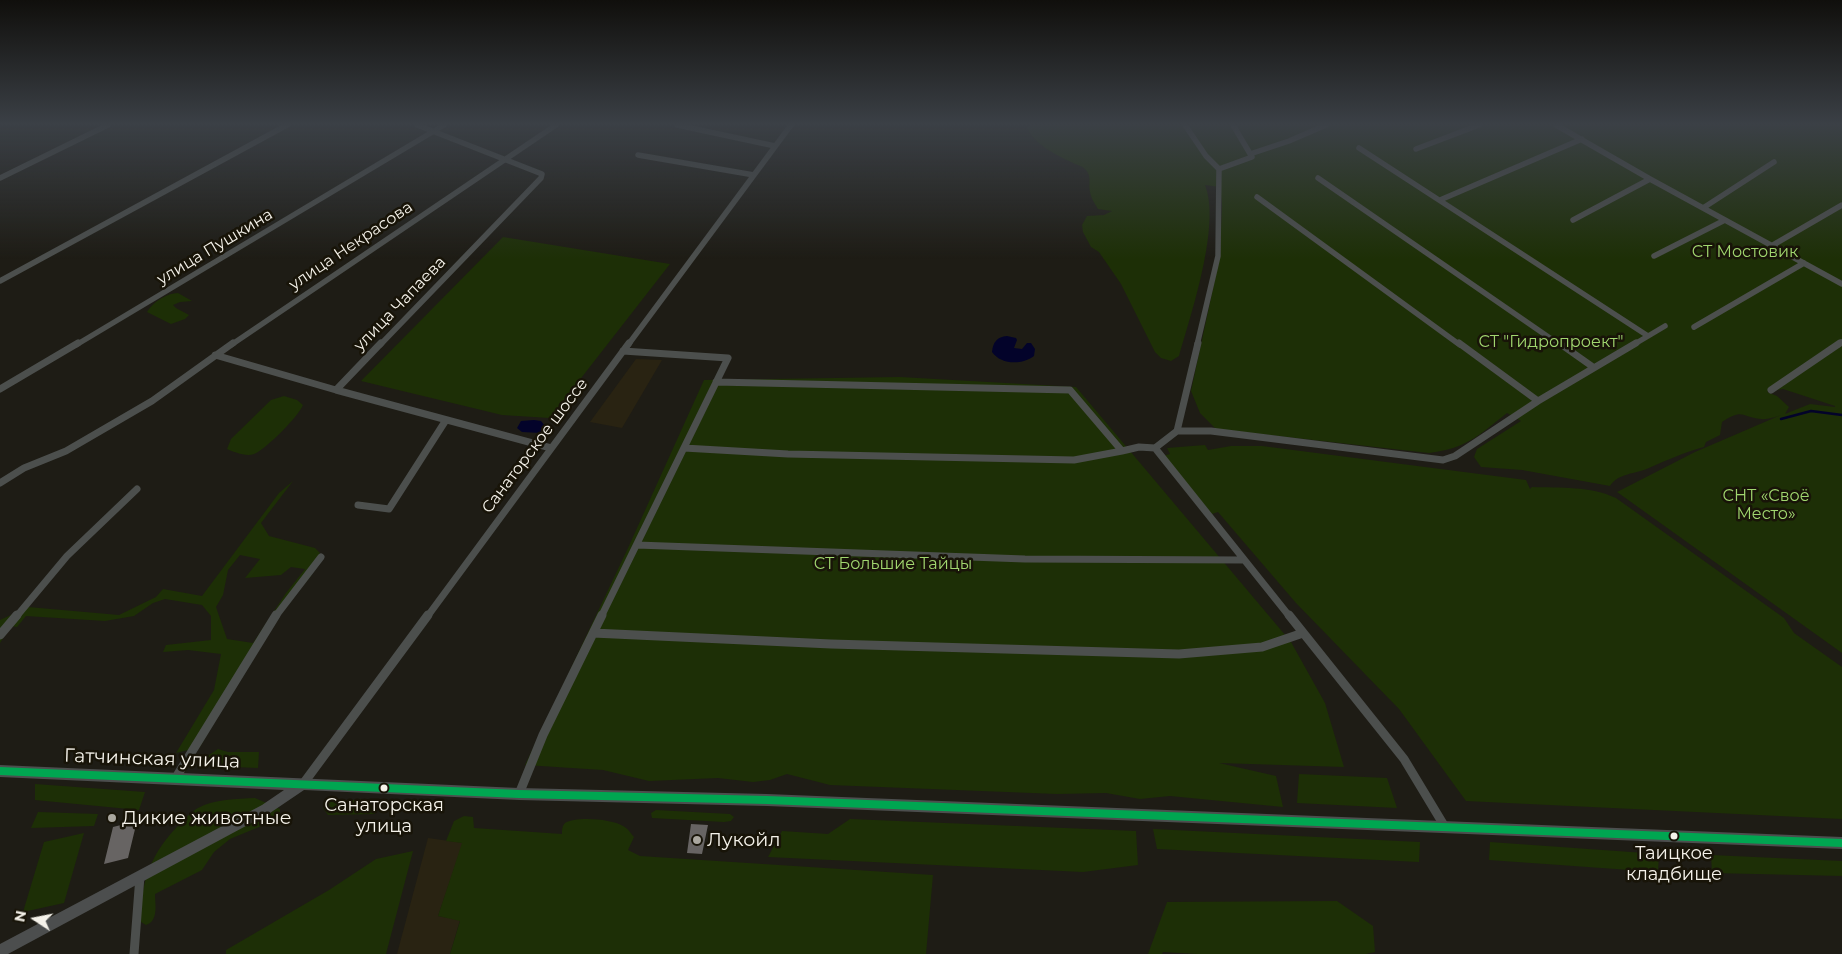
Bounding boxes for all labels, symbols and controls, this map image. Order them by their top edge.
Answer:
street label: улица Некрасова [286,198,416,294]
street label: улица Пушкина [154,205,276,289]
park label: СТ Мостовик [1692,242,1798,262]
street label: улица Чапаева [350,253,450,355]
park label: СТ "Гидропроект" [1478,332,1624,352]
street label: Санаторское шоссе [478,375,592,517]
park label: СНТ «Своё Место» [1722,486,1810,524]
park label: СТ Большие Тайцы [814,554,972,574]
street label: Гатчинская улица [64,745,240,773]
marker: Санаторская улица [379,783,389,793]
place label: Санаторская улица [324,795,444,838]
place label: Дикие животные [122,807,291,829]
marker: Дикие животные [106,812,118,824]
place label: Лукойл [707,829,780,851]
marker: Таицкое кладбище [1669,831,1679,841]
marker: Лукойл [691,834,703,846]
place label: Таицкое кладбище [1626,843,1722,886]
north arrow [10,894,60,944]
text: N [10,909,30,923]

